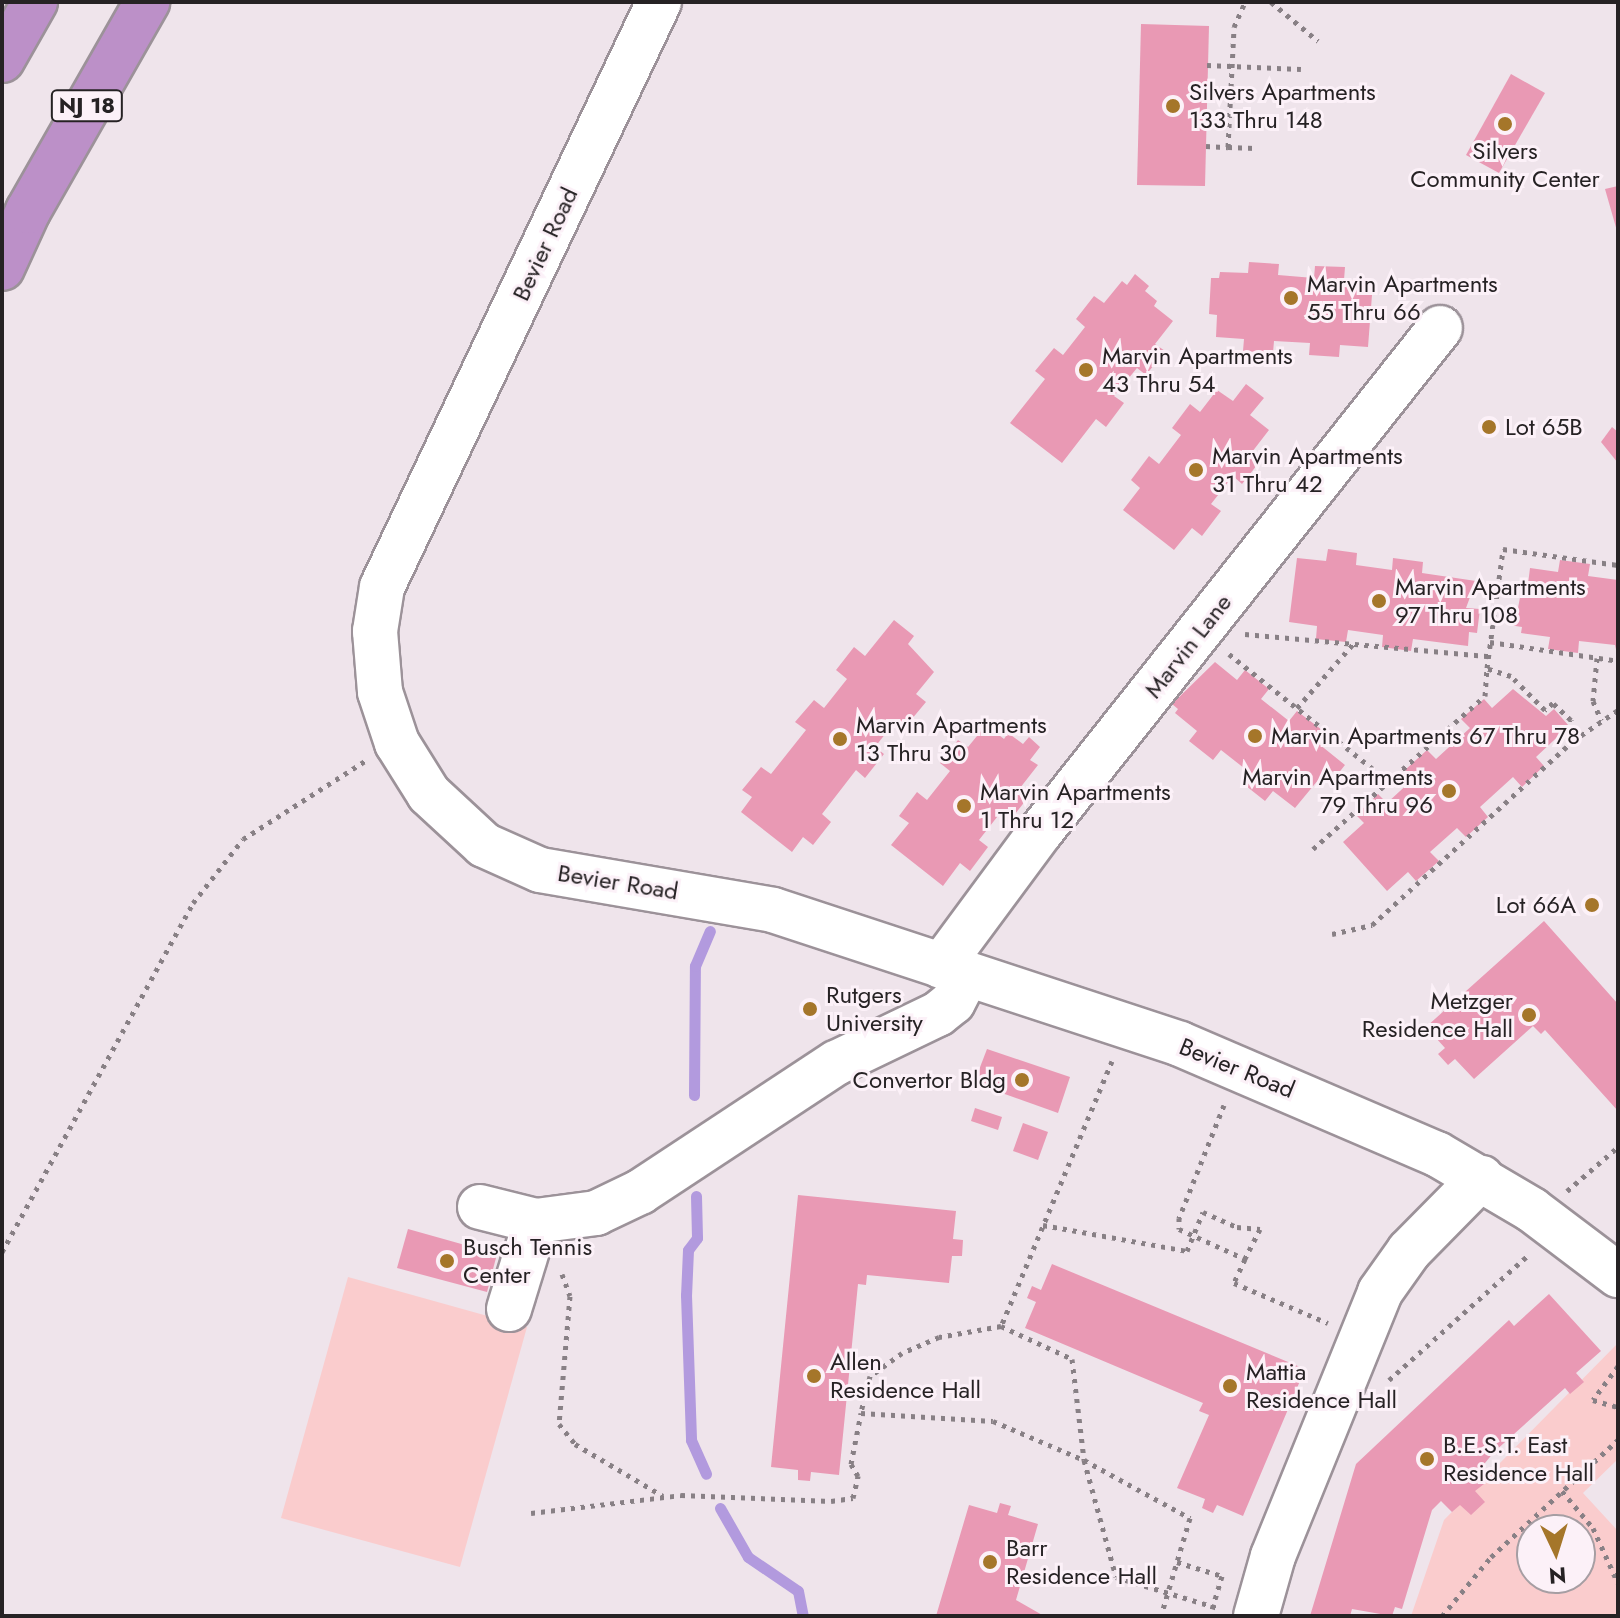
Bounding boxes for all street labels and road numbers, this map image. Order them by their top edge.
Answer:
road number: NJ 18 [49,88,125,124]
street label: Bevier Road [506,183,584,305]
street label: Marvin Lane [1139,588,1237,704]
street label: Bevier Road [556,858,680,906]
street label: Bevier Road [1175,1032,1299,1104]

